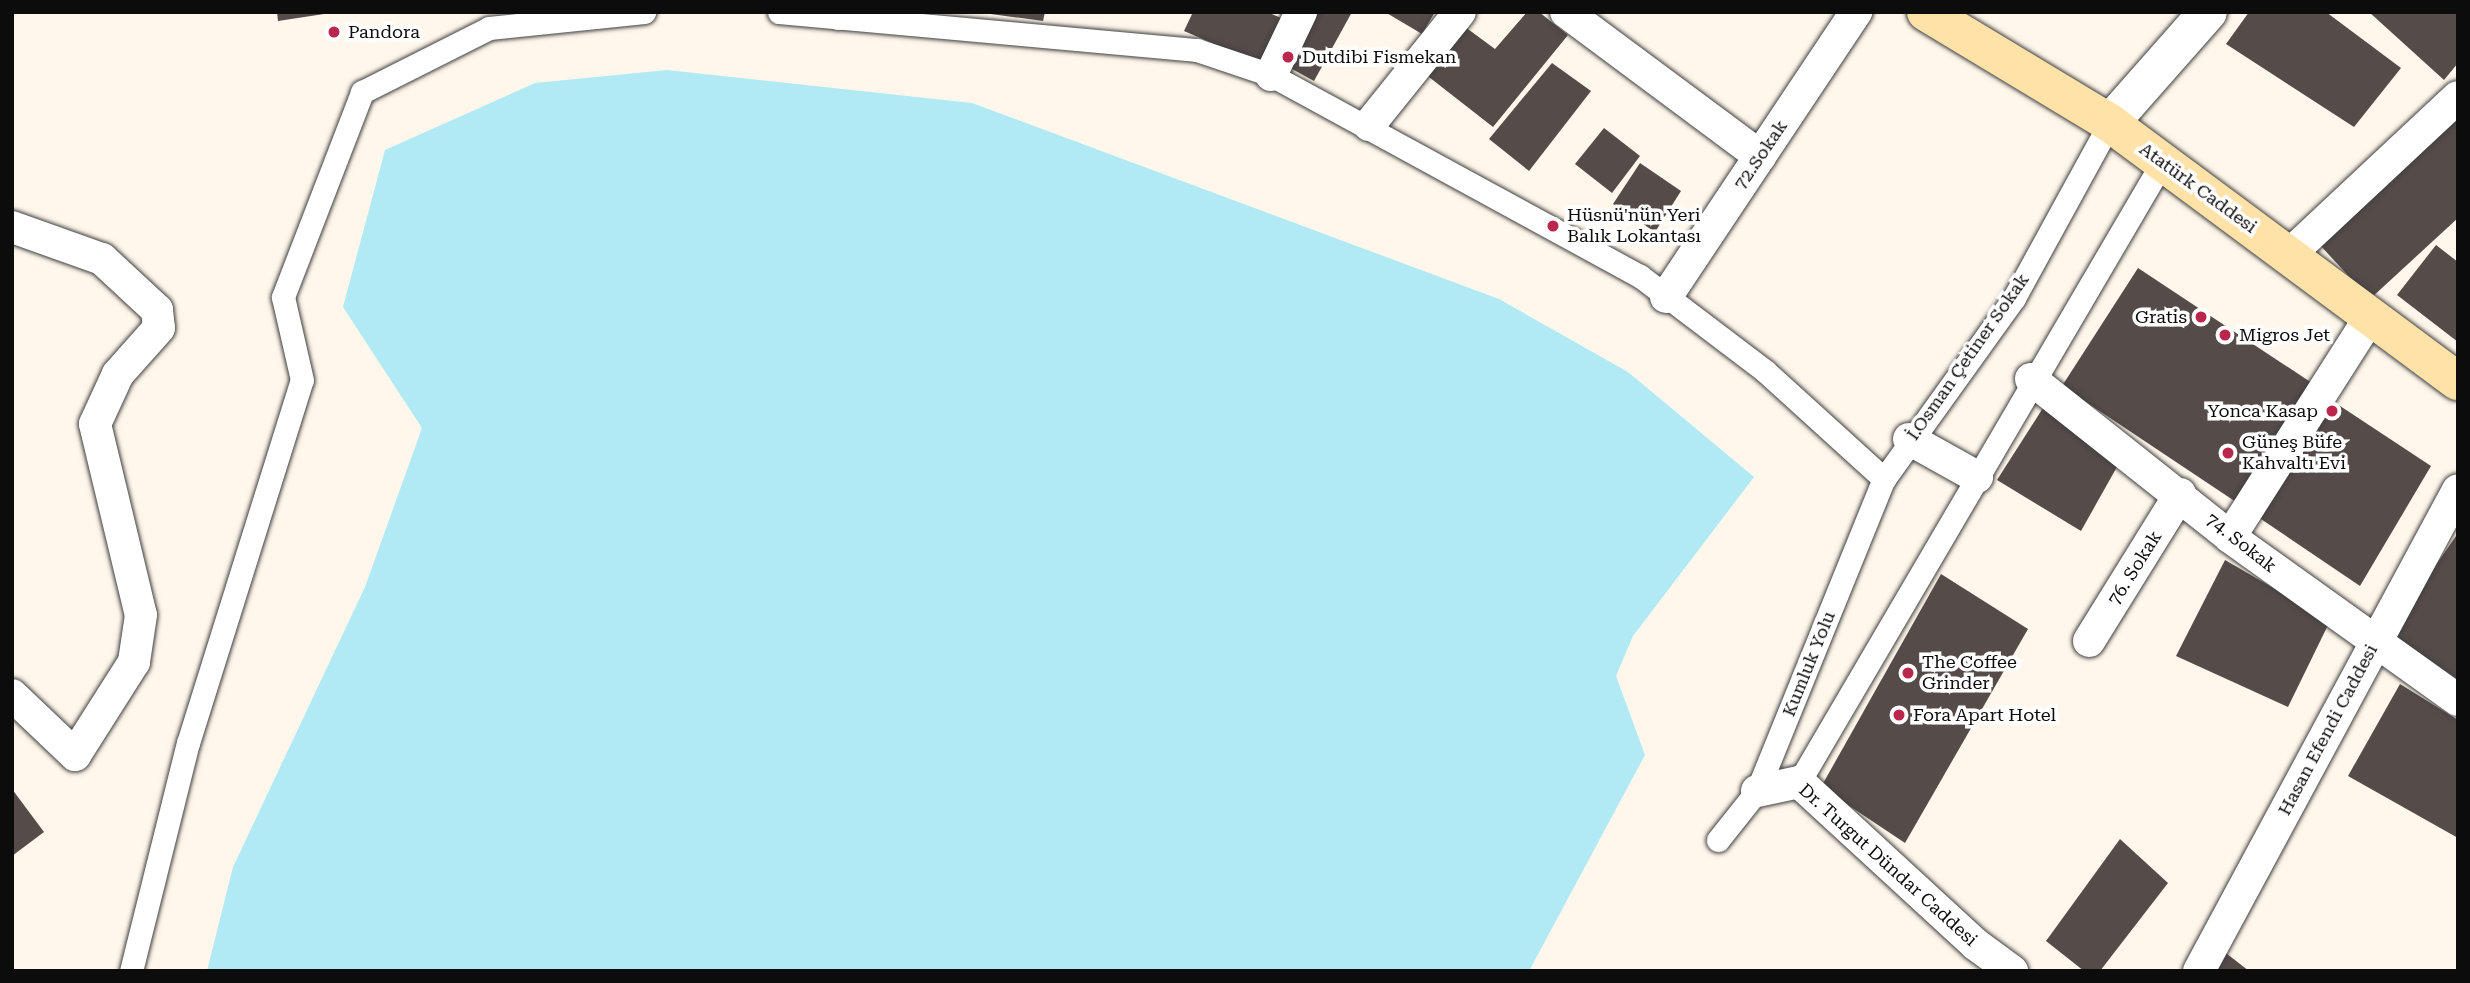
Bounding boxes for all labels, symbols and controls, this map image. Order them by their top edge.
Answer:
place label: Pandora [348,21,420,43]
marker: Pandora [326,24,342,40]
place label: Dutdibi Fismekan [1302,46,1456,68]
marker: Dutdibi Fismekan [1280,49,1296,65]
street label: 72.Sokak [1730,116,1792,194]
street label: Atatürk Caddesi [2135,138,2261,238]
place label: Hüsnü'nün Yeri Balık Lokantası [1567,205,1701,248]
marker: Hüsnü'nün Yeri Balık Lokantası [1545,218,1561,234]
street label: İ.Osman Çetiner Sokak [1902,269,2034,445]
place label: Gratis [2135,306,2187,328]
marker: Gratis [2193,309,2209,325]
place label: Migros Jet [2239,324,2330,346]
marker: Migros Jet [2217,327,2233,343]
place label: Yonca Kasap [2207,400,2318,422]
marker: Yonca Kasap [2324,403,2340,419]
place label: Güneş Büfe Kahvaltı Evi [2242,432,2346,474]
marker: Güneş Büfe Kahvaltı Evi [2220,445,2236,461]
street label: 74. Sokak [2201,509,2281,577]
street label: 76. Sokak [2104,527,2166,609]
street label: Kumluk Yolu [1778,608,1840,720]
street label: Hasan Efendi Caddesi [2274,641,2382,819]
place label: The Coffee Grinder [1922,652,2017,694]
marker: The Coffee Grinder [1900,665,1916,681]
place label: Fora Apart Hotel [1913,704,2056,726]
marker: Fora Apart Hotel [1891,707,1907,723]
street label: Dr. Turgut Dündar Caddesi [1794,779,1982,951]

